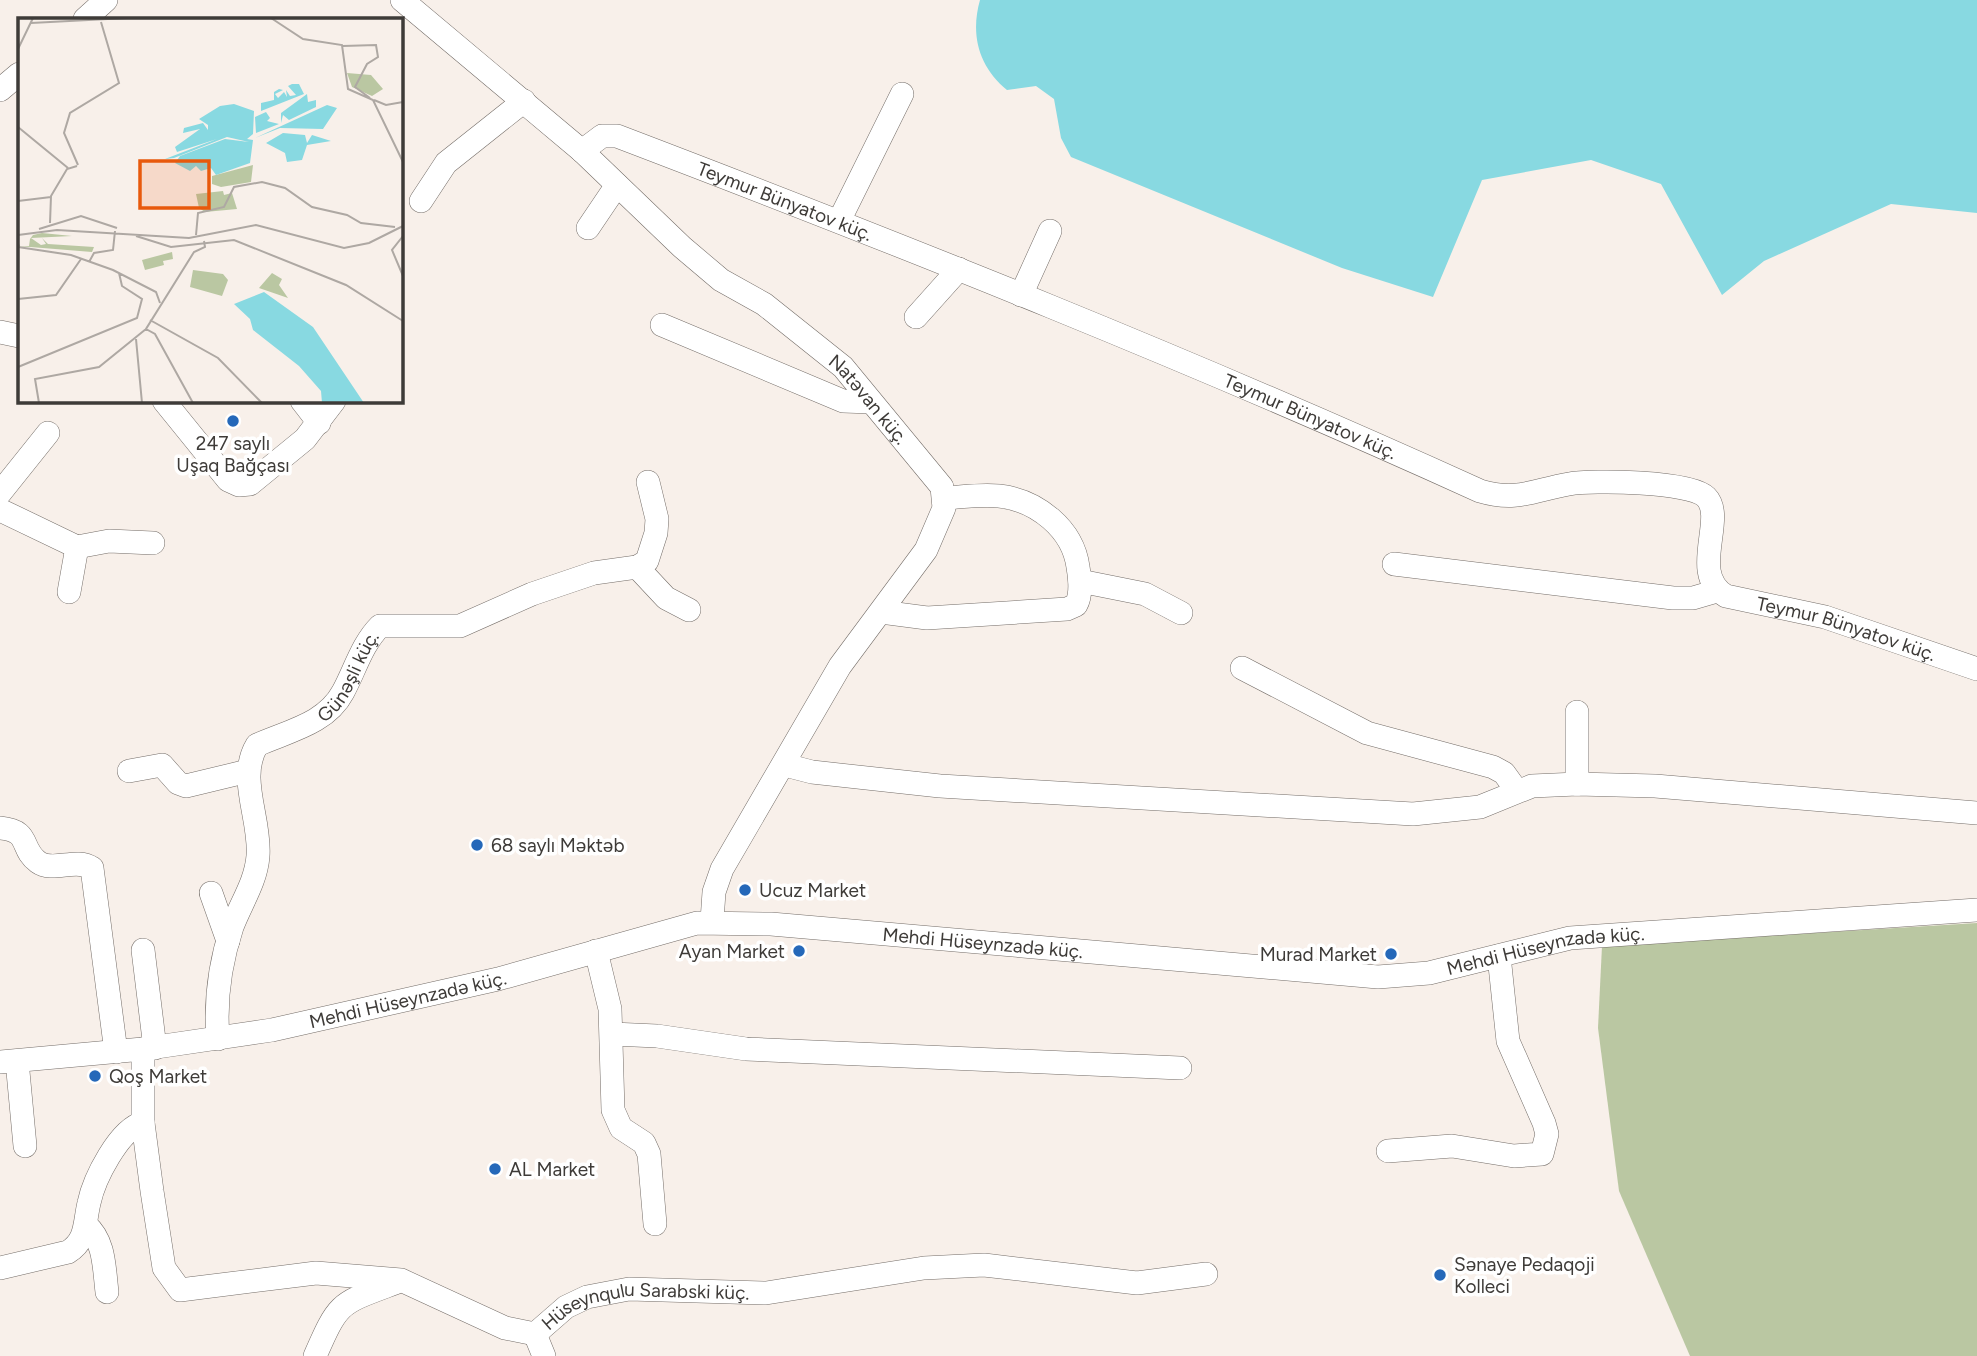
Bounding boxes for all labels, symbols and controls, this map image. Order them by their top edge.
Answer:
inset map [18,18,402,402]
street label: Teymur Bünyatov küç. [694,156,876,245]
street label: Natəvan küç. [825,349,913,449]
street label: Teymur Bünyatov küç. [1221,369,1401,464]
marker: 247 saylı Uşaq Bağçası [225,413,241,429]
place label: 247 saylı Uşaq Bağçası [176,432,290,477]
street label: Teymur Bünyatov küç. [1755,591,1939,666]
street label: Günəşli küç. [312,625,383,727]
place label: 68 saylı Məktəb [491,834,625,857]
marker: 68 saylı Məktəb [469,837,485,853]
place label: Ucuz Market [759,879,866,902]
marker: Ucuz Market [737,882,753,898]
street label: Mehdi Hüseynzadə küç. [1444,921,1645,980]
street label: Mehdi Hüseynzadə küç. [882,922,1084,963]
place label: Ayan Market [679,940,785,963]
marker: Ayan Market [791,943,807,959]
place label: Murad Market [1260,943,1377,966]
marker: Murad Market [1383,946,1399,962]
street label: Mehdi Hüseynzadə küç. [307,966,509,1033]
place label: Qoş Market [109,1065,207,1088]
marker: Qoş Market [87,1068,103,1084]
place label: AL Market [509,1158,595,1181]
marker: AL Market [487,1161,503,1177]
place label: Sənaye Pedaqoji Kolleci [1454,1253,1595,1298]
marker: Sənaye Pedaqoji Kolleci [1432,1267,1448,1283]
street label: Hüseynqulu Sarabski küç. [537,1277,750,1335]

